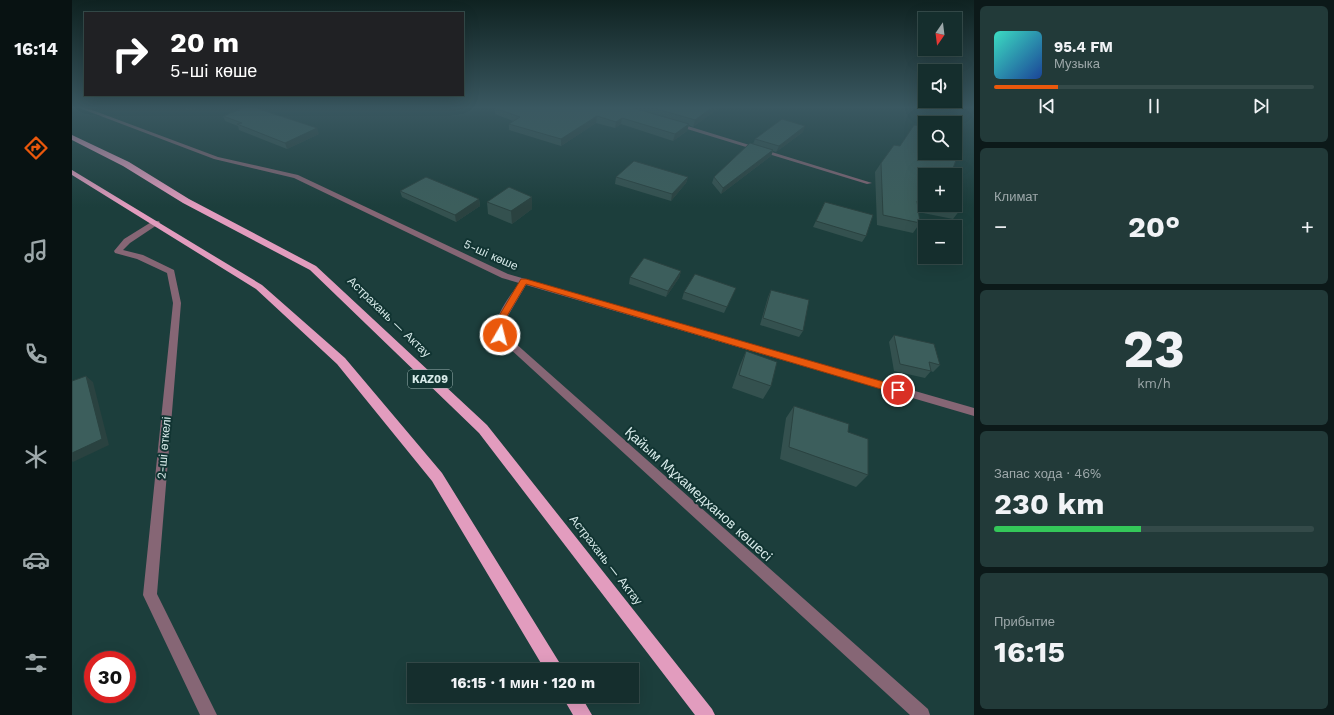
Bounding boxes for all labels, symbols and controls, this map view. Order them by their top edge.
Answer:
north arrow [918,12,962,56]
map controls [918,12,962,264]
text: 20 m [170,26,239,59]
icon: right [104,28,156,80]
text: 16:14 [14,38,58,59]
text: 95.4 FM [1054,38,1113,56]
text: Музыка [1054,56,1100,71]
text: 5-шi көше [170,60,257,81]
button: sound [918,64,962,108]
icon: previous [1036,95,1058,117]
icon: pause [1143,95,1165,117]
icon: next [1250,95,1272,117]
button: search [918,116,962,160]
icon: directions [22,134,50,162]
button: + [918,168,962,212]
text: Климат [994,189,1038,204]
text: 20° [1128,209,1180,244]
text: − [994,214,1007,239]
text: + [1301,214,1314,239]
button: − [918,220,962,264]
icon: music [22,237,50,265]
street label: 5-шi көше [462,237,521,273]
street label: Астрахань — Актау [345,274,433,360]
position arrow [479,314,521,356]
text: 23 [1123,319,1185,380]
icon: phone [22,340,50,368]
road number: KAZ09 [408,370,452,388]
pin [881,373,915,407]
text: km/h [1137,376,1171,391]
icon: arrive [887,379,909,401]
street label: 2-ші өткелі [154,416,174,480]
street label: Қайым Мұхамедханов көшесi [622,424,776,564]
icon: climate [22,443,50,471]
text: Запас хода · 46% [994,466,1101,481]
text: 230 km [994,486,1104,521]
street label: Астрахань — Актау [567,512,645,608]
icon: car [22,546,50,574]
text: Прибытие [994,614,1055,629]
text: 16:15 [994,634,1065,669]
icon: filters [22,649,50,677]
speed limit sign: 30 [84,651,136,703]
text: 16:15 · 1 мин · 120 m [451,674,595,692]

